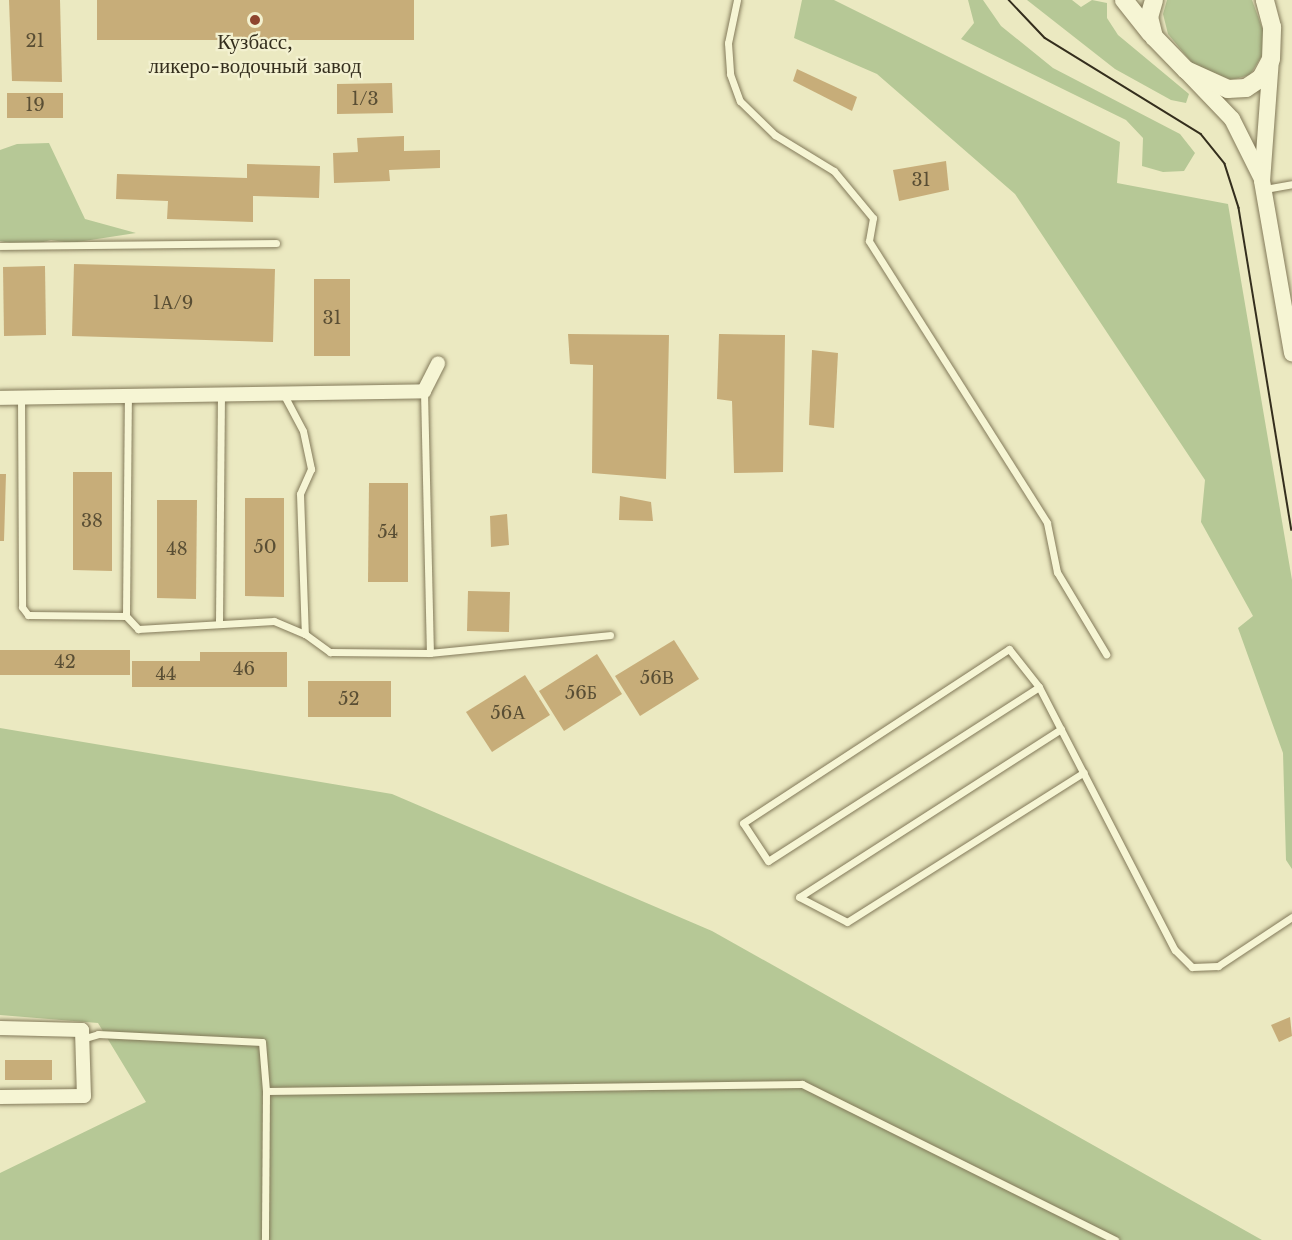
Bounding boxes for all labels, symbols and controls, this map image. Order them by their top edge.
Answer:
marker: Кузбасс, ликеро-водочный завод [248,13,262,27]
place label: Кузбасс, ликеро-водочный завод [149,29,361,79]
house number: 21 [25,30,45,52]
house number: 1/3 [351,88,379,110]
house number: 19 [25,94,45,116]
house number: 31 [911,169,931,191]
house number: 1А/9 [153,292,193,314]
house number: 31 [322,307,342,329]
house number: 38 [81,510,103,532]
house number: 54 [378,521,398,543]
house number: 50 [253,536,277,558]
house number: 48 [166,538,188,560]
house number: 42 [54,651,76,673]
house number: 46 [233,658,255,680]
house number: 44 [155,663,177,685]
house number: 56В [640,667,674,689]
house number: 56Б [565,682,597,704]
house number: 52 [338,688,360,710]
house number: 56А [491,702,525,724]

